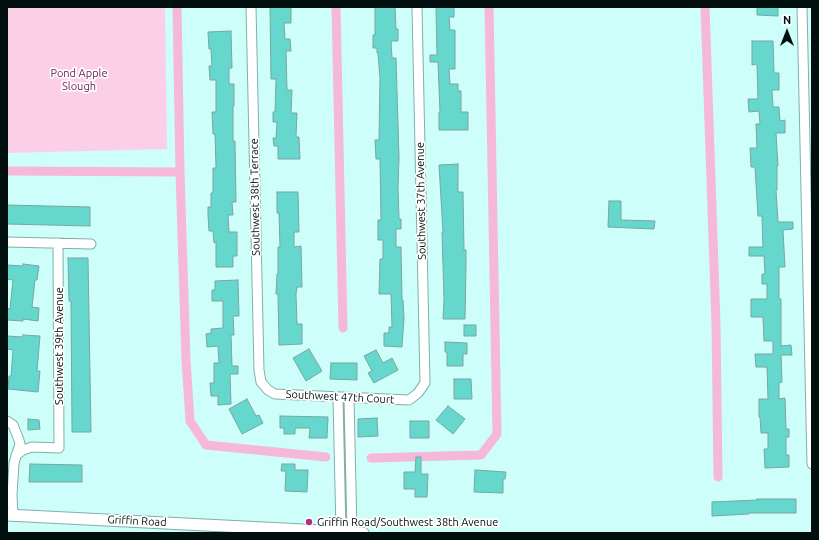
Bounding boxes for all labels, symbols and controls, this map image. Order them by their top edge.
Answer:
north arrow [767,12,807,52]
text: N [783,14,791,26]
park label: Pond Apple Slough [50,66,108,92]
street label: Southwest 38th Terrace [247,138,263,256]
street label: Southwest 37th Avenue [413,142,429,260]
street label: Southwest 39th Avenue [52,287,66,405]
street label: Southwest 47th Court [285,388,395,406]
street label: Griffin Road [107,513,167,529]
place label: Griffin Road/Southwest 38th Avenue [317,515,498,529]
marker: Griffin Road/Southwest 38th Avenue [304,517,314,527]

